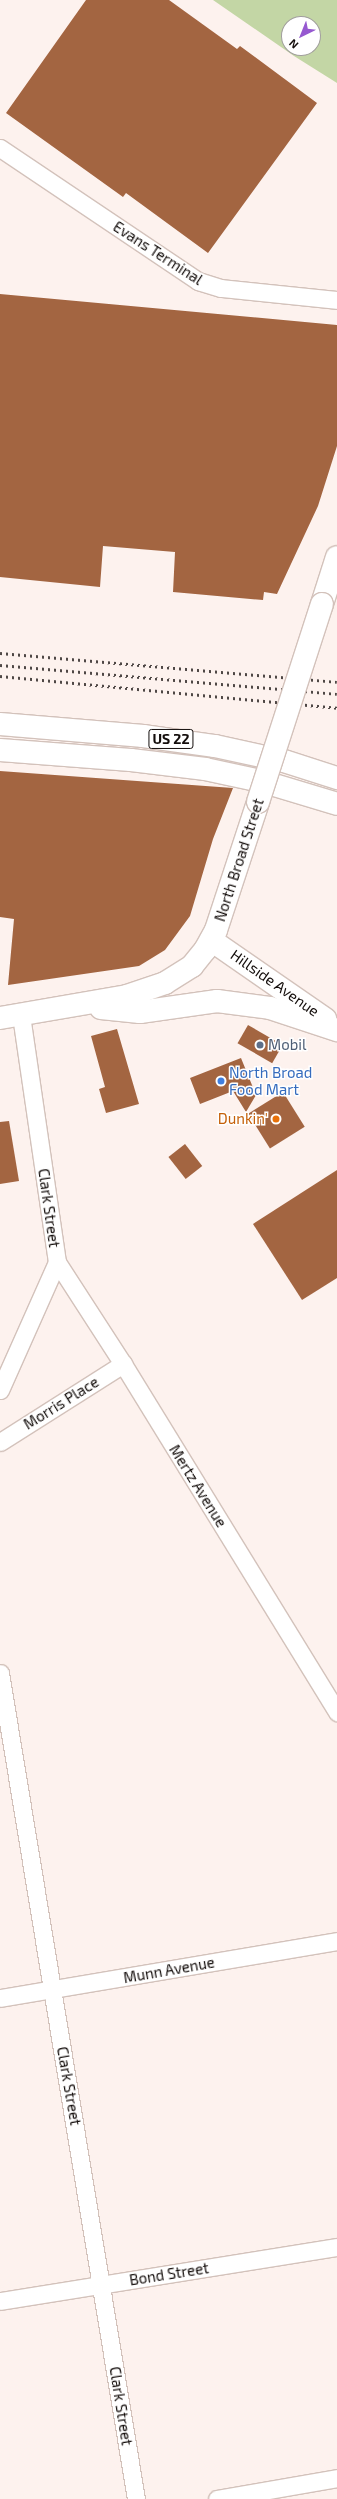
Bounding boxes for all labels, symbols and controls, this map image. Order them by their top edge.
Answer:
north arrow [281,16,321,56]
text: N [286,37,301,52]
street label: Evans Terminal [110,217,206,289]
road number: US 22 [148,727,194,751]
street label: North Broad Street [211,796,267,924]
street label: Hillside Avenue [227,946,323,1020]
place label: Mobil [268,1036,306,1054]
marker: Mobil [255,1040,265,1050]
place label: North Broad Food Mart [229,1063,312,1098]
marker: North Broad Food Mart [216,1076,226,1086]
place label: Dunkin' [218,1110,268,1128]
marker: Dunkin' [271,1114,281,1124]
street label: Clark Street [35,1167,63,1249]
street label: Morris Place [20,1373,102,1433]
street label: Mertz Avenue [165,1441,231,1531]
street label: Munn Avenue [122,1953,216,1987]
street label: Clark Street [53,2045,85,2127]
street label: Bond Street [128,2259,210,2289]
street label: Clark Street [106,2365,136,2447]

